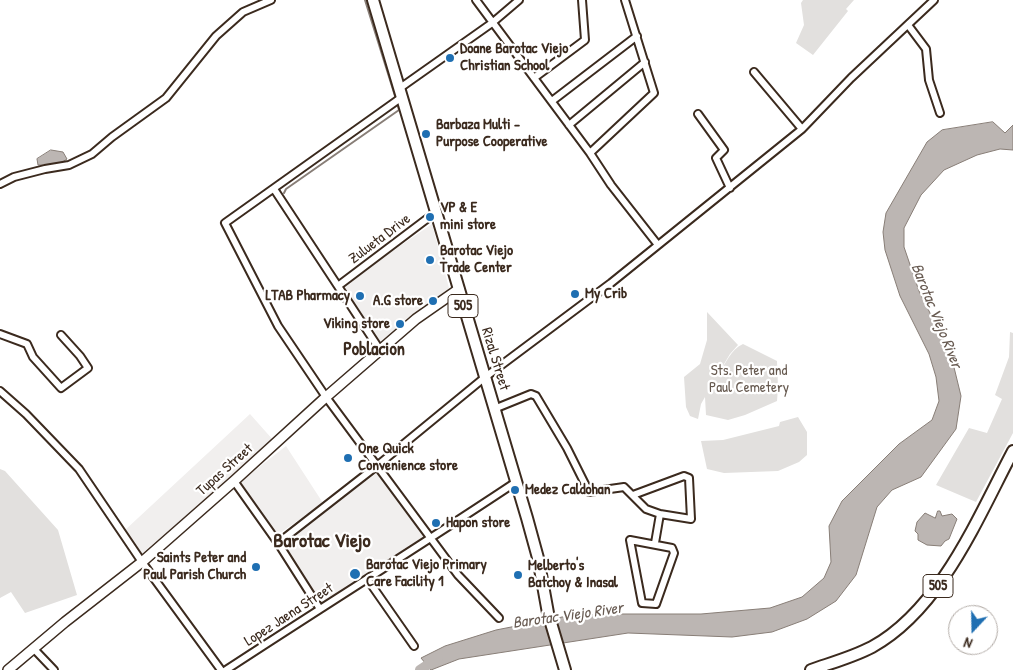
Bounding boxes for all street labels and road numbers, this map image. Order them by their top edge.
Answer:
street label: Zulueta Drive [346,210,414,268]
road number: 505 [448,294,478,318]
street label: Rizal Street [477,325,513,393]
street label: Tupas Street [193,440,257,500]
road number: 505 [923,574,953,598]
street label: Lopez Jaena Street [241,580,337,650]

